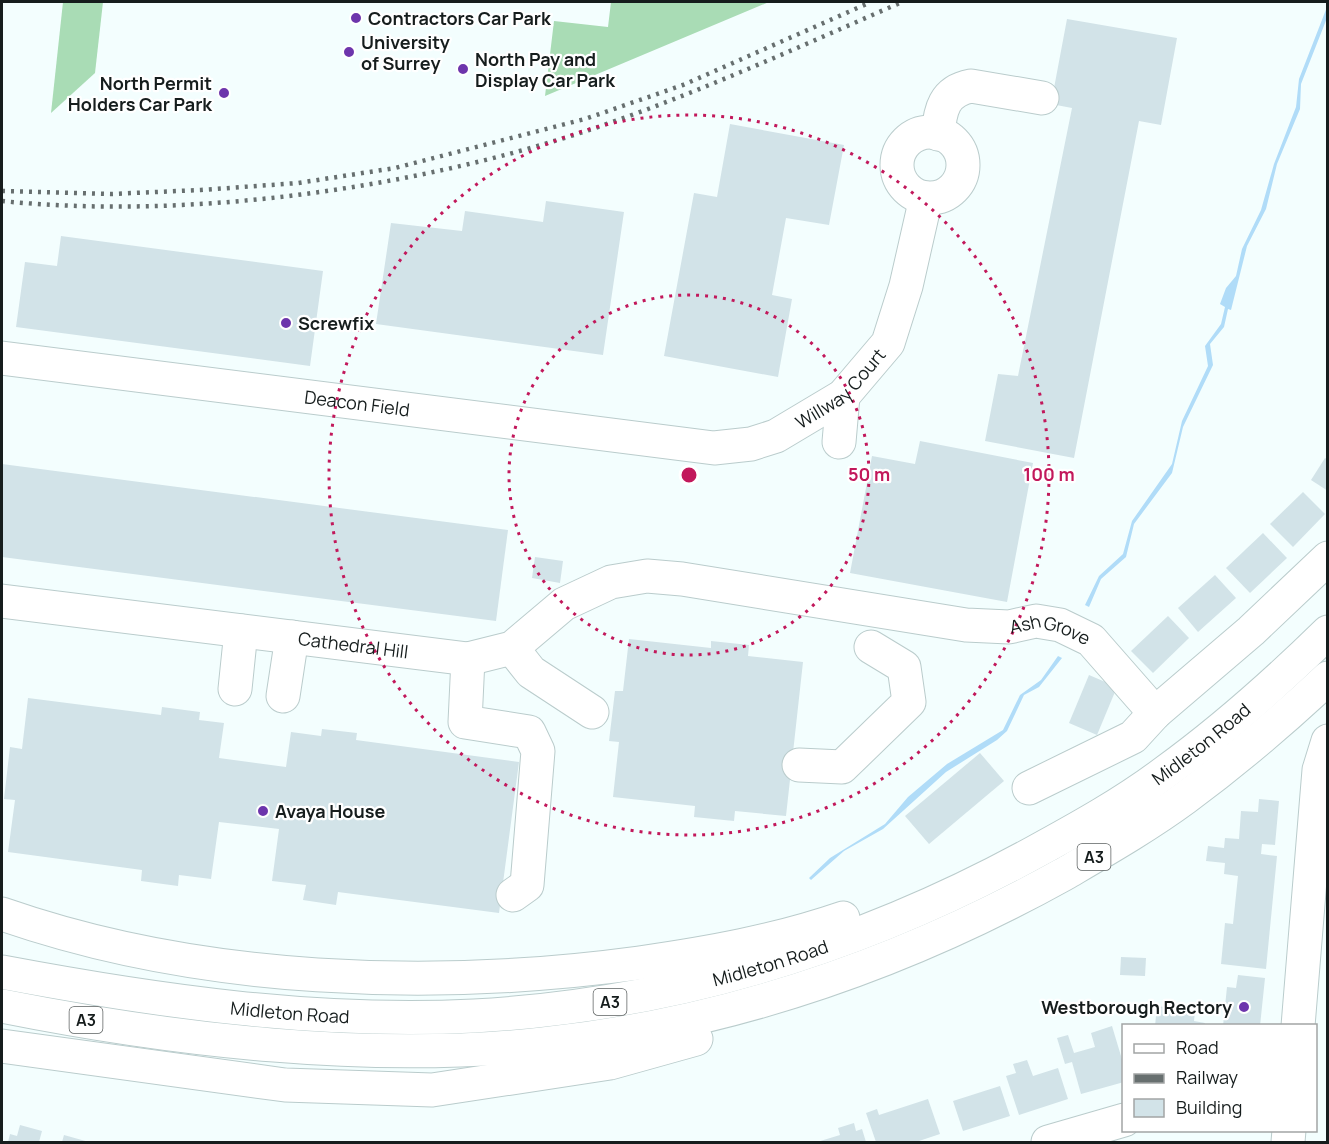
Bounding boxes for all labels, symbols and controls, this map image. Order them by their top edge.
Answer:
place label: Contractors Car Park [368,6,552,30]
marker: Contractors Car Park [349,11,363,25]
place label: University of Surrey [361,30,450,75]
marker: University of Surrey [342,45,356,59]
place label: North Pay and Display Car Park [475,47,616,92]
marker: North Pay and Display Car Park [456,62,470,76]
place label: North Permit Holders Car Park [68,71,213,116]
marker: North Permit Holders Car Park [217,86,231,100]
place label: Screwfix [298,311,374,335]
marker: Screwfix [279,316,293,330]
street label: Willway Court [791,343,891,434]
street label: Deacon Field [303,384,411,421]
text: 50 m [848,462,890,486]
text: 100 m [1023,462,1075,486]
centre of rings [679,465,699,485]
street label: Ash Grove [1007,608,1095,650]
street label: Cathedral Hill [297,626,410,663]
street label: Midleton Road [1147,698,1255,790]
place label: Avaya House [275,799,385,823]
marker: Avaya House [256,804,270,818]
road number: A3 [1078,844,1110,870]
street label: Midleton Road [710,934,831,991]
road number: A3 [594,989,626,1015]
street label: Midleton Road [229,995,350,1028]
place label: Westborough Rectory [1041,995,1232,1019]
marker: Westborough Rectory [1237,1000,1251,1014]
road number: A3 [70,1007,103,1033]
legend [1122,1024,1317,1132]
text: Road [1176,1035,1219,1059]
text: Railway [1176,1065,1238,1089]
text: Building [1176,1095,1242,1119]

